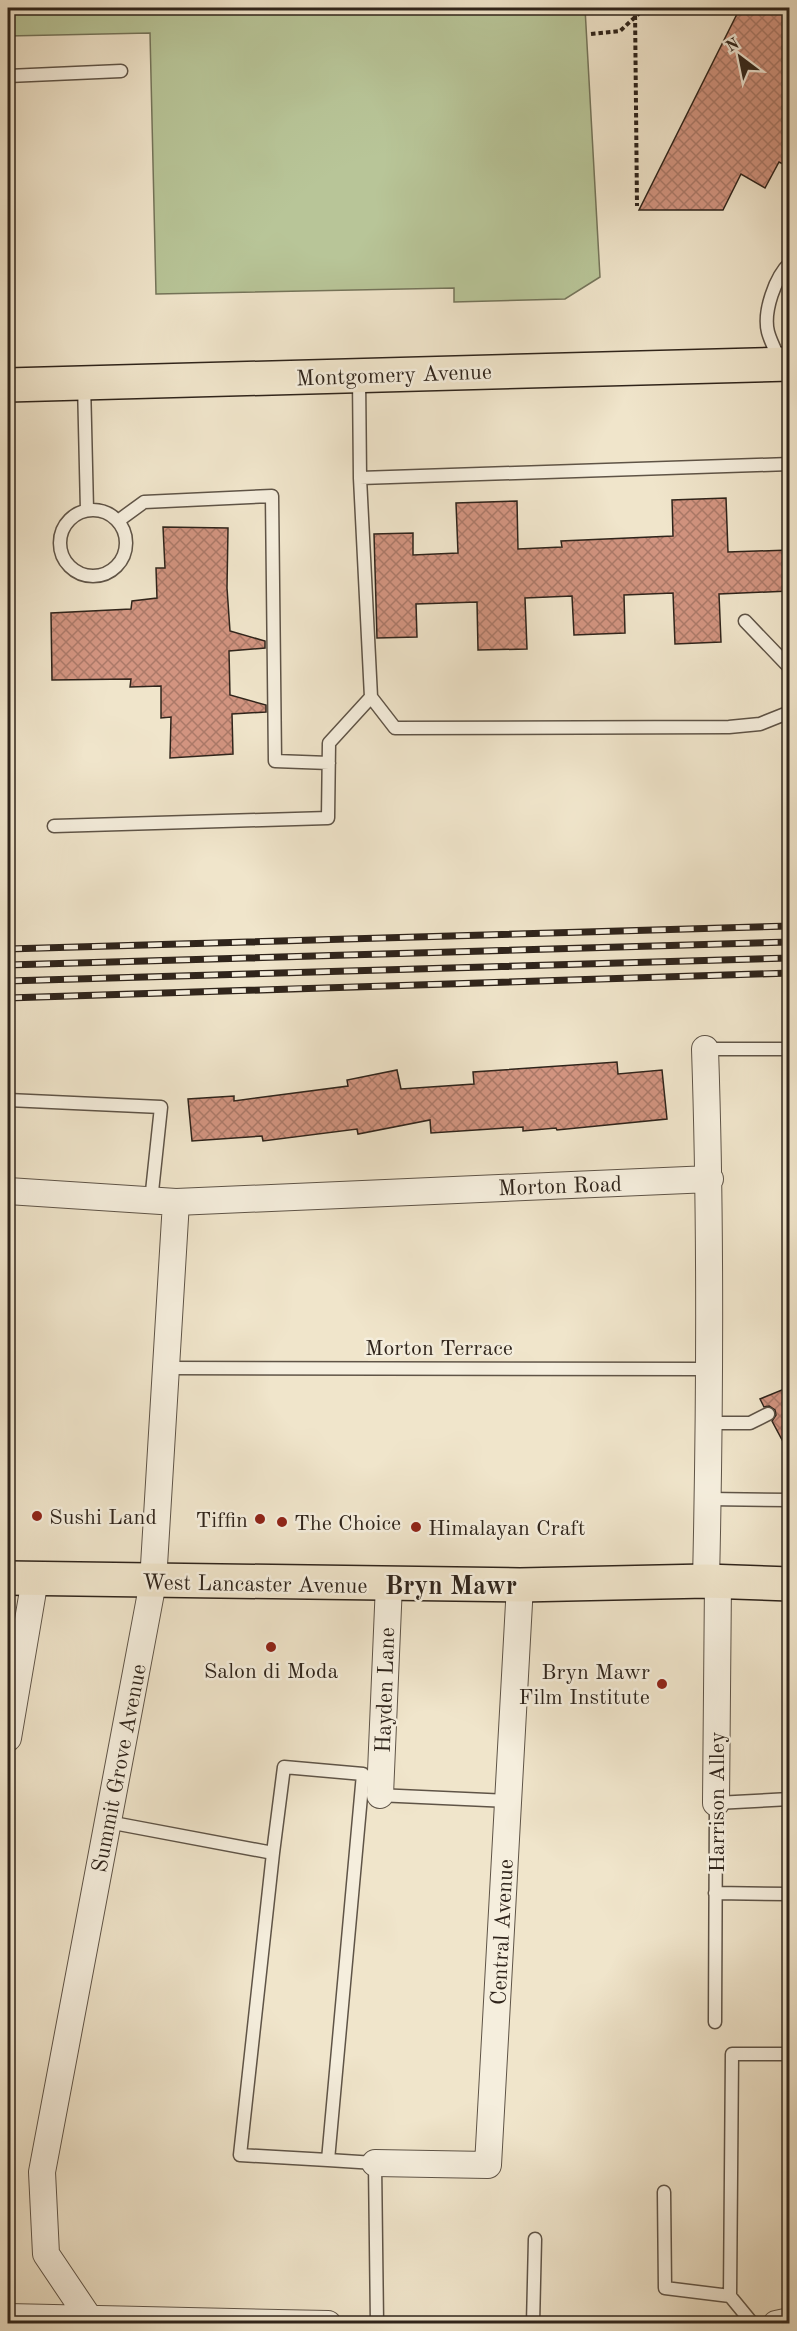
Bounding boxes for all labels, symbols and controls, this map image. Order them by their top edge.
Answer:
north arrow [710,27,770,87]
text: N [724,36,743,56]
street label: Montgomery Avenue [296,362,492,390]
street label: Morton Road [498,1174,622,1200]
street label: Morton Terrace [365,1338,513,1360]
place label: Sushi Land [49,1507,157,1529]
marker: Sushi Land [30,1509,44,1523]
place label: Tiffin [196,1510,248,1532]
marker: Tiffin [253,1512,267,1526]
place label: The Choice [294,1513,401,1535]
marker: The Choice [275,1515,289,1529]
place label: Himalayan Craft [428,1518,586,1540]
marker: Himalayan Craft [409,1520,423,1534]
street label: West Lancaster Avenue [142,1572,368,1598]
district label: Bryn Mawr [385,1574,517,1600]
street label: Hayden Lane [373,1627,399,1753]
marker: Salon di Moda [264,1640,278,1654]
place label: Salon di Moda [204,1661,338,1683]
street label: Summit Grove Avenue [89,1662,151,1874]
place label: Bryn Mawr Film Institute [519,1662,650,1709]
marker: Bryn Mawr Film Institute [655,1677,669,1691]
street label: Harrison Alley [707,1731,729,1873]
street label: Central Avenue [488,1858,518,2006]

